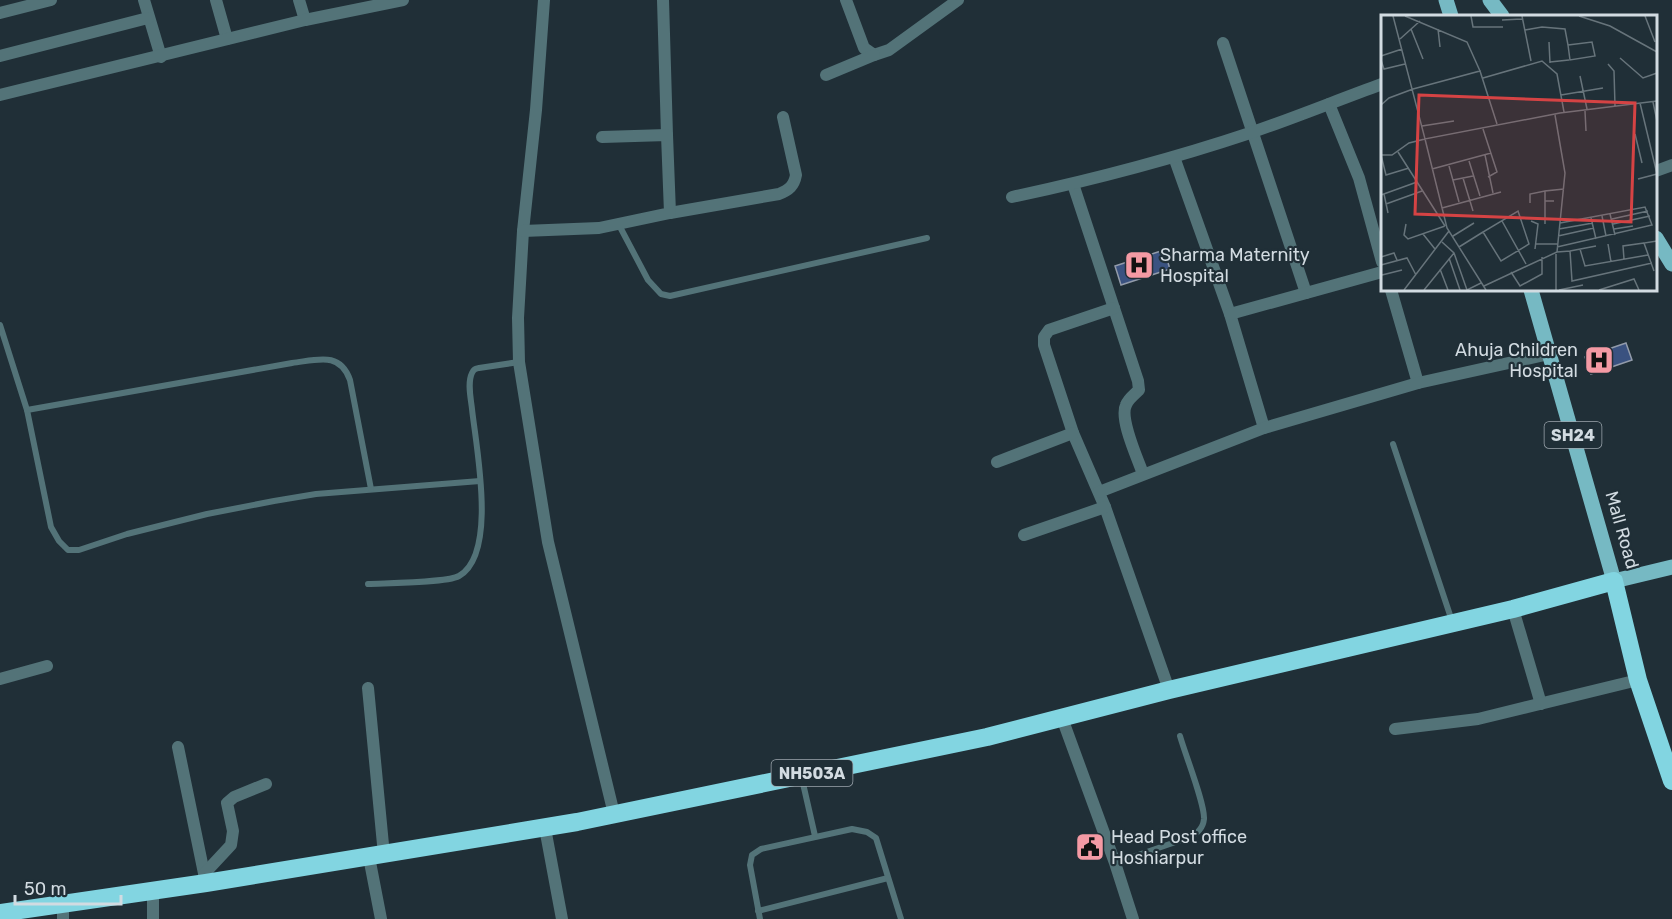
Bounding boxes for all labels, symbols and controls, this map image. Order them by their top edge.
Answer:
inset map [1381,15,1657,291]
place label: Sharma Maternity Hospital [1160,244,1310,287]
hospital icon: Sharma Maternity Hospital [1123,249,1155,281]
place label: Ahuja Children Hospital [1455,339,1578,382]
hospital icon: Ahuja Children Hospital [1583,344,1615,376]
road number: SH24 [1544,422,1602,448]
street label: Mall Road [1600,488,1644,572]
road number: NH503A [772,760,852,786]
place label: Head Post office Hoshiarpur [1111,826,1247,869]
public building icon: Head Post office Hoshiarpur [1074,831,1106,863]
scale bar [15,868,122,906]
text: 50 m [24,878,67,900]

